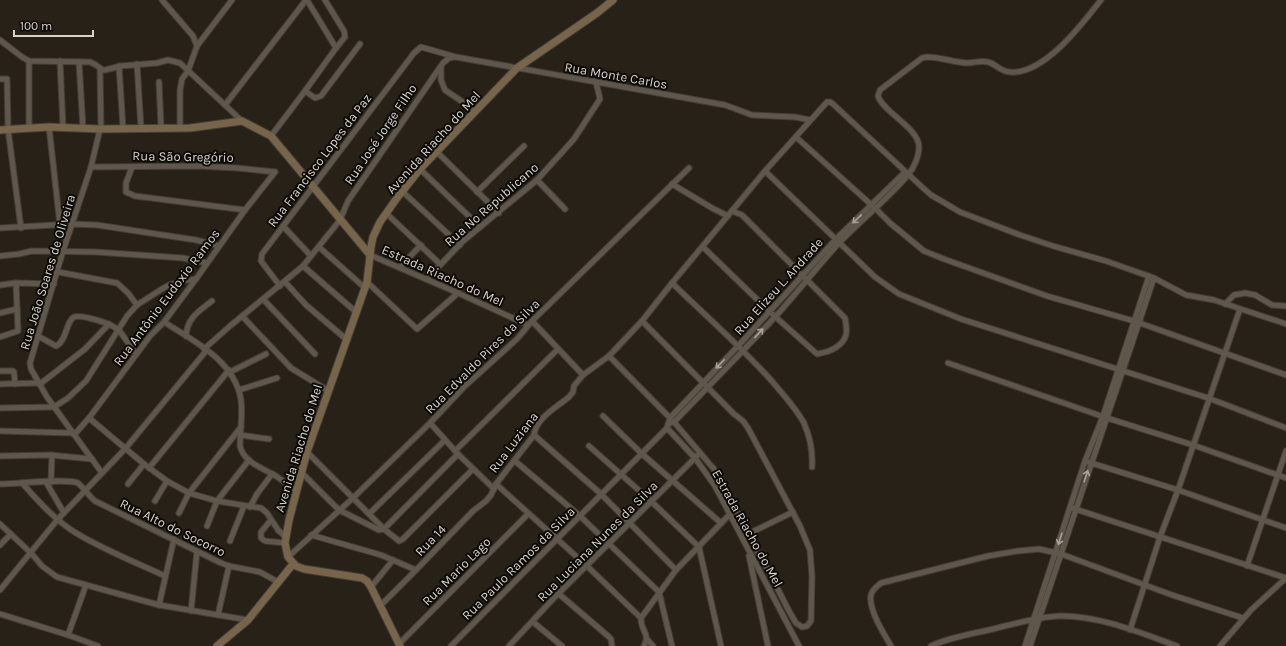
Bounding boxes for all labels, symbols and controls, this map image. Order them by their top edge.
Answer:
scale bar [14,12,93,38]
text: 100 m [20,19,52,33]
street label: Rua Monte Carlos [563,59,669,92]
street label: Rua José Jorge Filho [341,81,420,187]
street label: Avenida Riacho do Mel [383,88,483,197]
street label: Rua Francisco Lopes da Paz [264,91,374,230]
street label: Rua São Gregório [132,148,234,165]
street label: Rua No Republicano [441,160,541,249]
street label: Rua João Soares de Oliveira [17,193,78,352]
one-way arrow [852,214,862,223]
street label: Rua Antônio Eudoxio Ramos [110,226,223,369]
street label: Rua Elizeu L. Andrade [731,234,826,338]
street label: Estrada Riacho do Mel [380,242,506,309]
street label: Rua Edvaldo Pires da Silva [422,296,543,417]
one-way arrow [754,328,764,338]
one-way arrow [715,359,725,369]
street label: Avenida Riacho do Mel [272,382,325,514]
street label: Rua Luziana [486,409,541,476]
street label: Estrada Riacho do Mel [709,467,786,590]
one-way arrow [1083,470,1090,483]
street label: Rua Luciana Nunes da Silva [534,478,661,605]
street label: Rua Alto do Socorro [118,495,228,559]
street label: Rua Paulo Ramos da Silva [459,504,578,623]
street label: Rua 14 [412,522,449,559]
one-way arrow [1056,532,1063,545]
street label: Rua Mario Lago [419,534,494,609]

